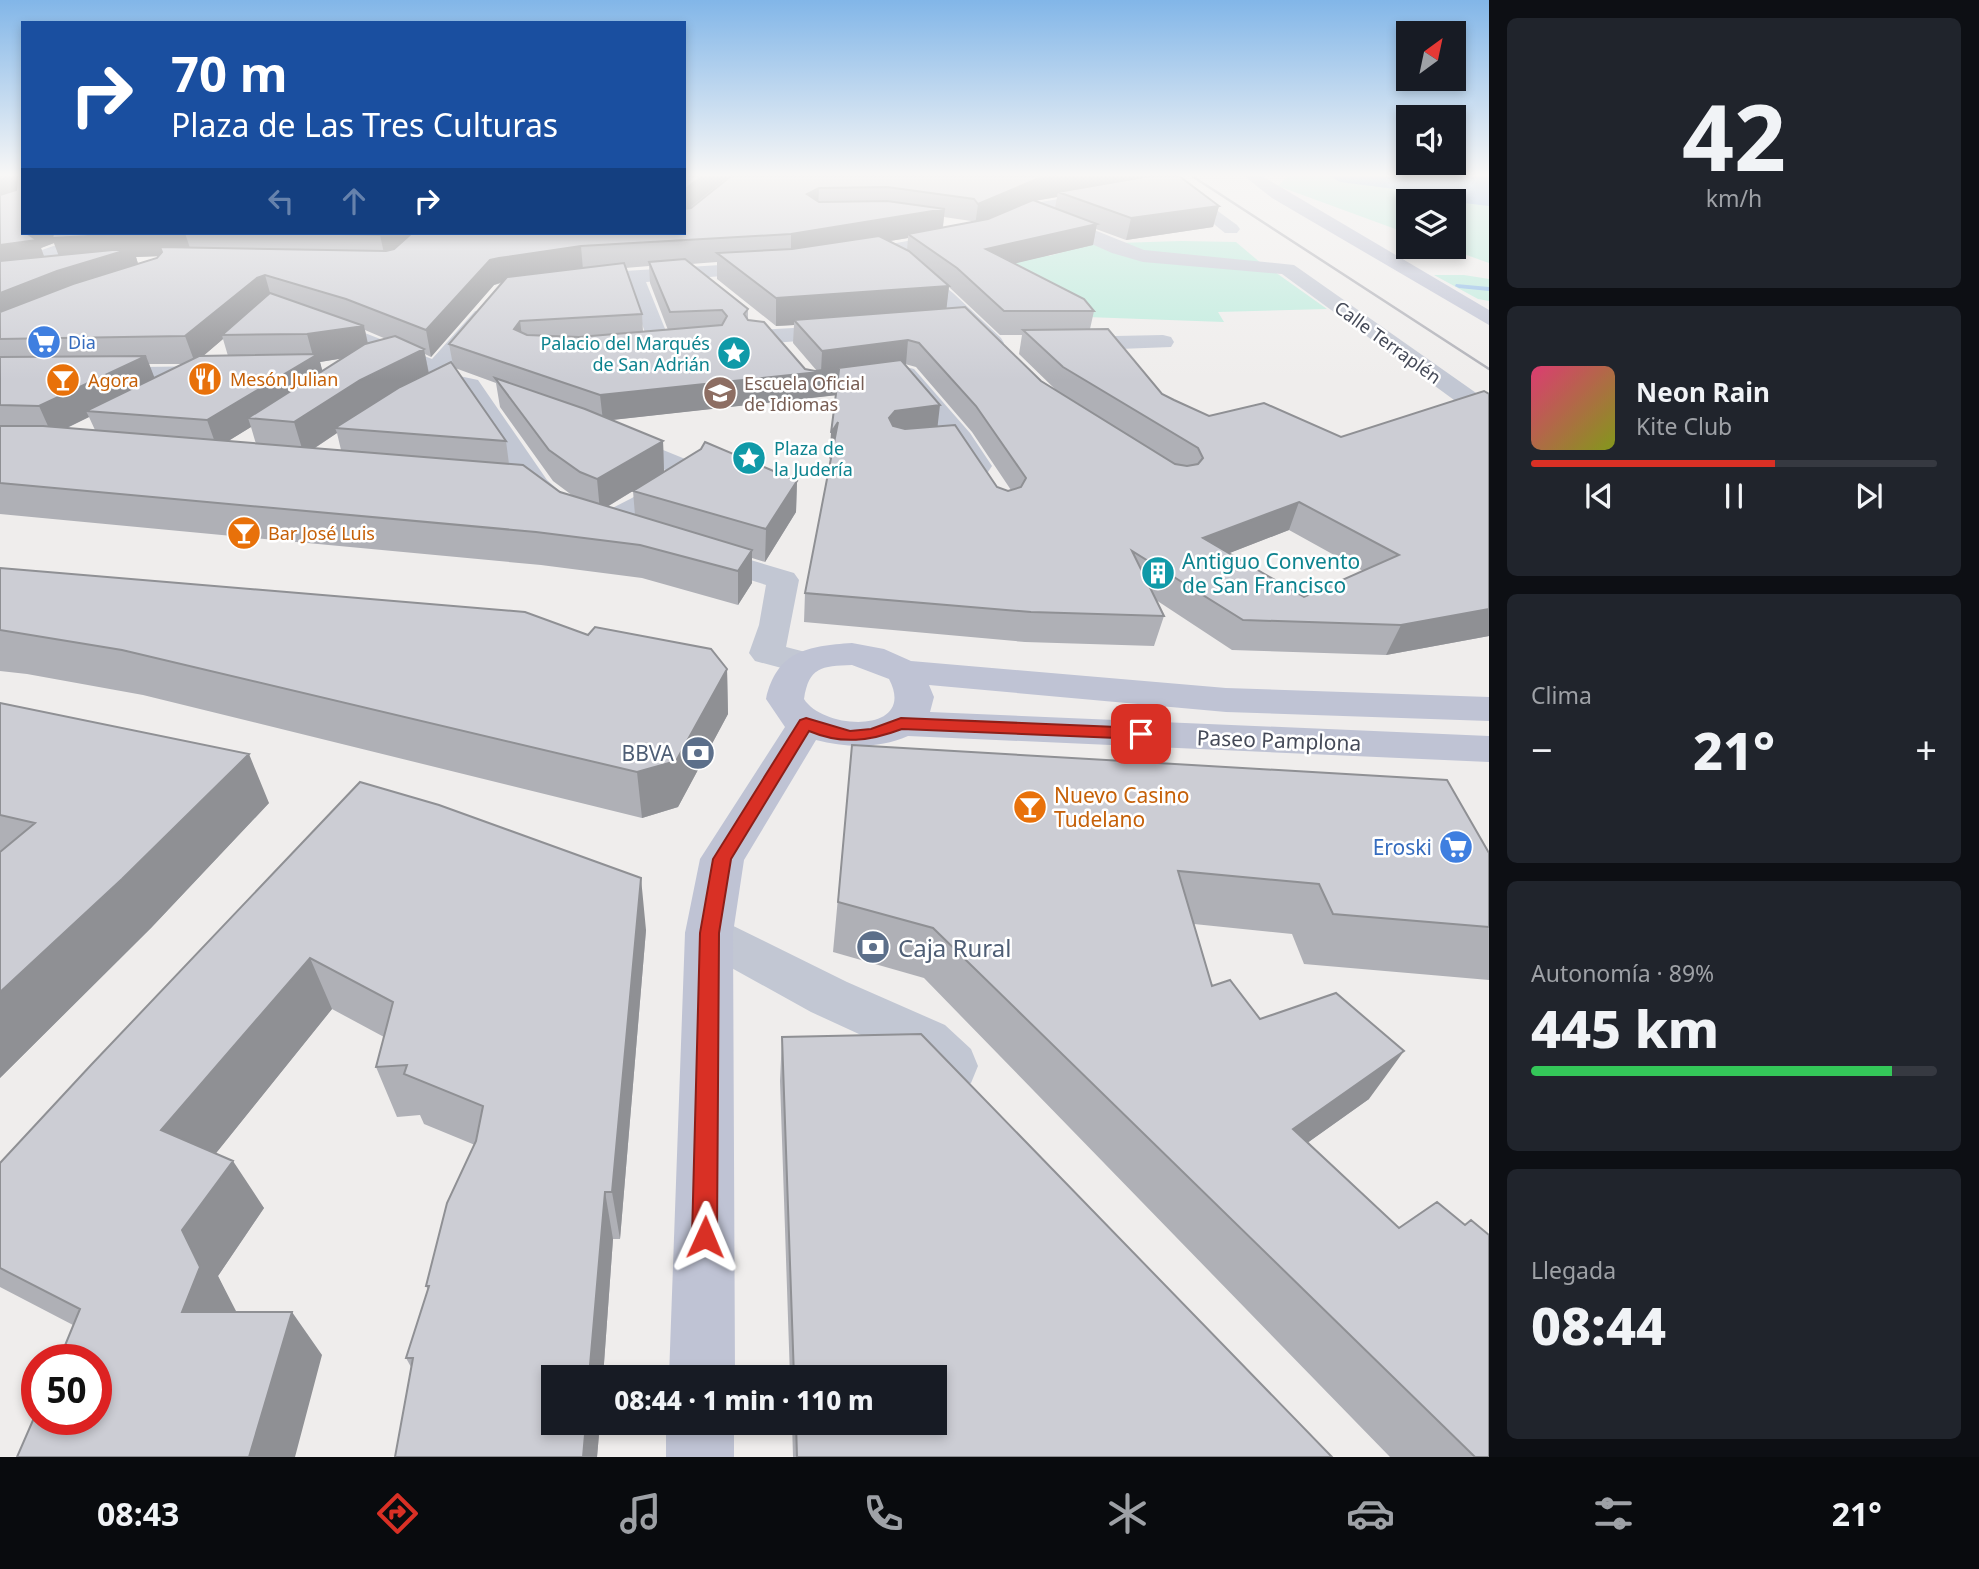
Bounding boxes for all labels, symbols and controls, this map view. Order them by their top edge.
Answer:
north arrow [1396,21,1466,91]
map controls [1396,21,1466,259]
text: 70 m [171,40,288,106]
icon: right [56,49,147,140]
text: 42 [1682,74,1786,198]
text: Plaza de Las Tres Culturas [171,103,558,146]
button: sound [1396,105,1466,175]
icon: left [262,182,300,220]
icon: ahead [335,182,373,220]
icon: right [408,182,446,220]
text: km/h [1706,182,1762,214]
button: layers [1396,189,1466,259]
street label: Calle Terraplén [1330,295,1446,389]
supermarket icon: Dia [25,323,63,361]
place label: Dia [68,330,96,354]
place label: Palacio del Marqués de San Adrián [540,331,710,376]
place icon: Palacio del Marqués de San Adrián [715,334,753,372]
restaurant icon: Mesón Julian [186,360,224,398]
bar icon: Agora [44,361,82,399]
place label: Mesón Julian [230,367,338,391]
place label: Agora [88,368,139,392]
place label: Escuela Oficial de Idiomas [744,371,865,416]
school or university icon: Escuela Oficial de Idiomas [701,374,739,412]
text: Neon Rain [1636,374,1770,410]
text: Kite Club [1636,410,1732,442]
place label: Plaza de la Judería [774,436,853,481]
place icon: Plaza de la Judería [730,439,768,477]
icon: previous [1580,477,1618,515]
icon: pause [1715,477,1753,515]
icon: next [1850,477,1888,515]
bar icon: Bar José Luis [225,514,263,552]
place label: Bar José Luis [268,521,375,545]
place label: Antiguo Convento de San Francisco [1182,547,1360,599]
building icon: Antiguo Convento de San Francisco [1139,554,1177,592]
text: Clima [1531,679,1592,711]
pin [1111,704,1171,764]
text: 21° [1693,714,1775,785]
icon: arrive [1122,715,1160,753]
street label: Paseo Pamplona [1196,723,1362,757]
text: − [1531,723,1553,775]
text: + [1915,723,1937,775]
bank icon: BBVA [679,734,717,772]
place label: BBVA [622,739,675,767]
place label: Nuevo Casino Tudelano [1054,781,1189,833]
bar icon: Nuevo Casino Tudelano [1011,788,1049,826]
supermarket icon: Eroski [1437,828,1475,866]
place label: Eroski [1373,833,1432,861]
bank icon: Caja Rural [854,928,892,966]
place label: Caja Rural [898,931,1011,964]
text: Autonomía · 89% [1531,957,1714,989]
text: 445 km [1531,992,1719,1063]
position arrow [668,1200,742,1274]
text: Llegada [1531,1254,1616,1286]
text: 08:44 [1531,1289,1666,1360]
speed limit sign: 50 [21,1344,112,1435]
text: 08:44 · 1 min · 110 m [614,1382,874,1418]
icon: directions [373,1489,422,1538]
icon: music [616,1489,665,1538]
icon: phone [859,1489,908,1538]
icon: climate [1103,1489,1152,1538]
icon: car [1346,1489,1395,1538]
icon: filters [1589,1489,1638,1538]
text: 08:43 [97,1492,179,1535]
text: 21° [1832,1492,1882,1535]

